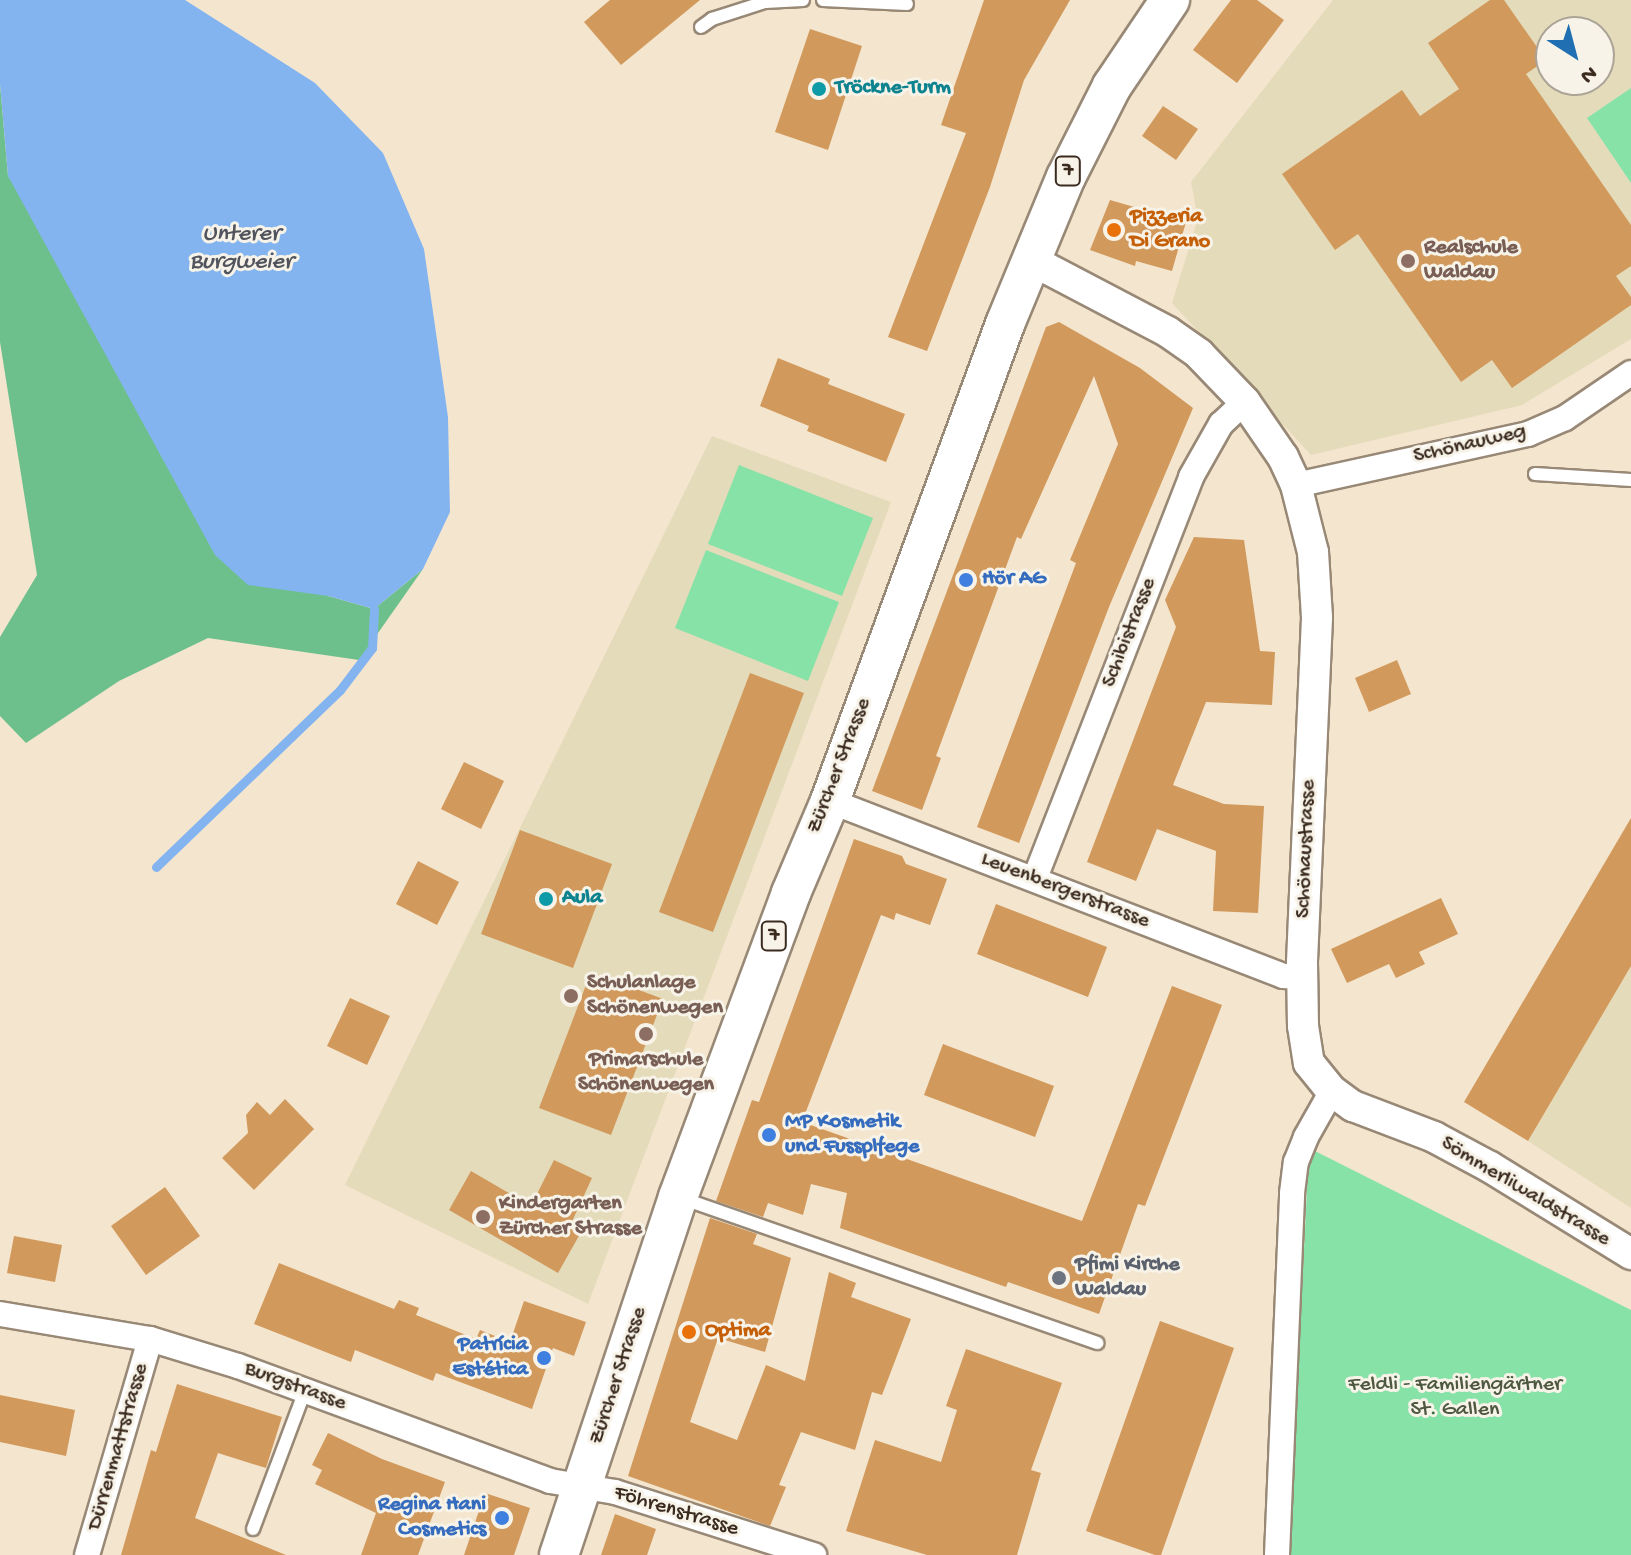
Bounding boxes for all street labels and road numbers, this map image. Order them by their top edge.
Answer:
road number: 7 [1054,155,1082,187]
street label: Schönauweg [1411,419,1529,471]
street label: Schibistrasse [1097,574,1163,692]
street label: Zürcher Strasse [802,695,878,837]
street label: Schönaustrasse [1291,779,1323,919]
street label: Leuenbergerstrasse [977,847,1153,935]
road number: 7 [760,920,788,952]
street label: Sömmerliwaldstrasse [1435,1131,1615,1253]
street label: Zürcher Strasse [584,1304,654,1448]
street label: Burgstrasse [240,1356,350,1418]
street label: Dürrenmattstrasse [83,1360,155,1534]
street label: Föhrenstrasse [611,1481,741,1543]

